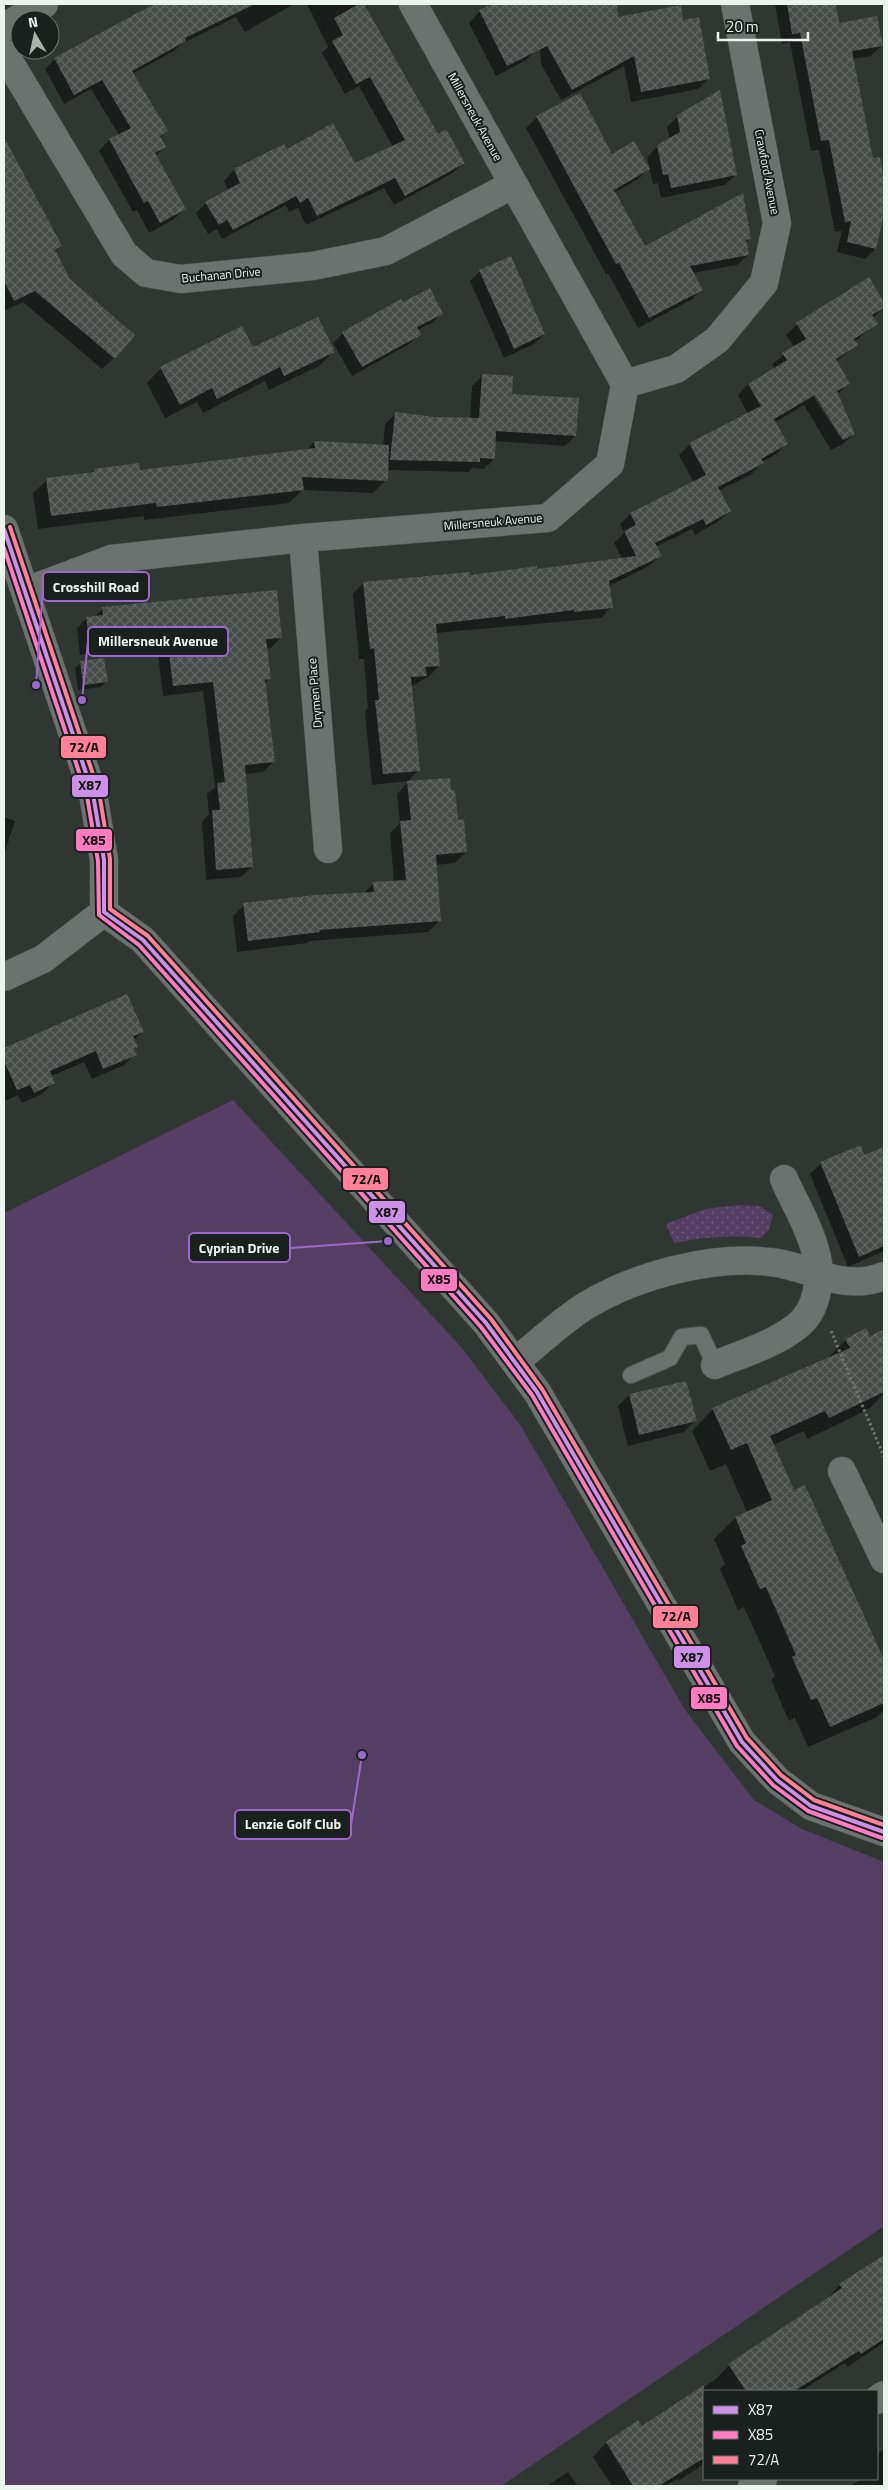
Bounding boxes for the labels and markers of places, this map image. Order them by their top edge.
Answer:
callout: Crosshill Road [43,572,149,601]
callout: Millersneuk Avenue [88,627,228,656]
callout: Cyprian Drive [189,1233,290,1262]
callout: Lenzie Golf Club [235,1810,351,1839]

